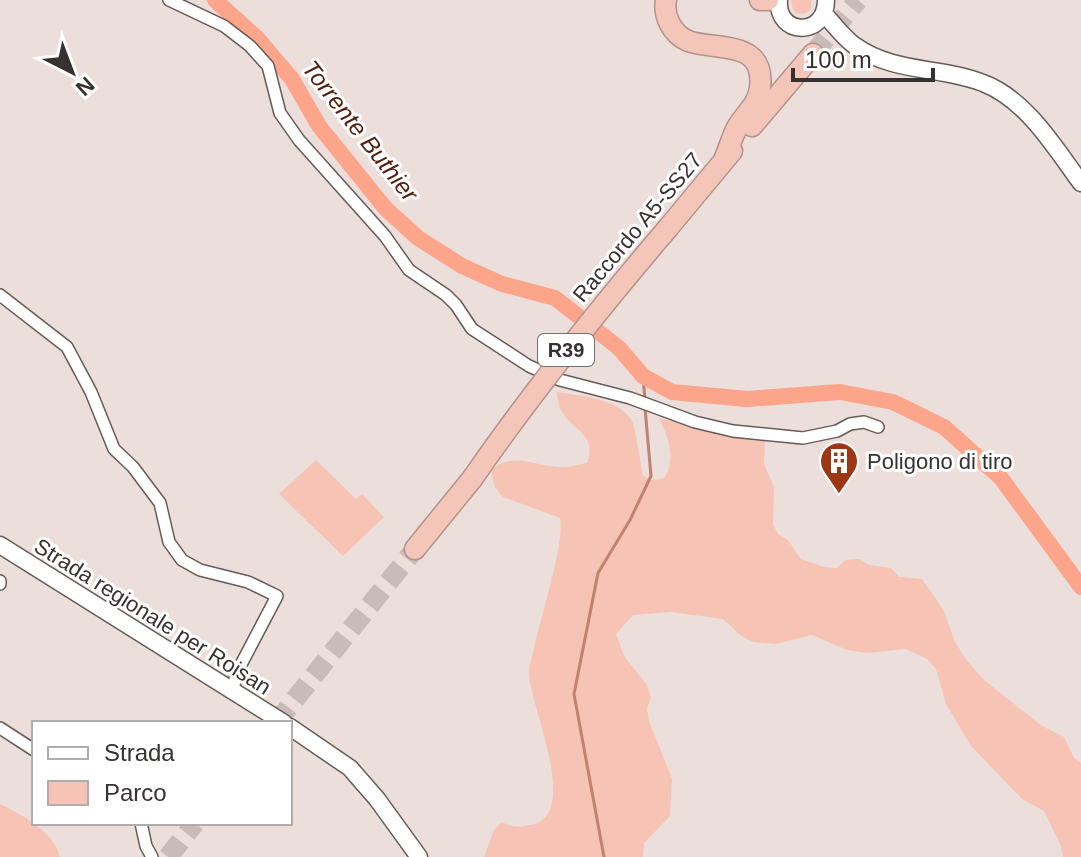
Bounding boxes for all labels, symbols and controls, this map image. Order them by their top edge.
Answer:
north arrow [32,32,112,112]
scale bar [793,32,933,82]
text: 100 m [805,46,872,73]
water label: Torrente Buthier [297,55,424,207]
text: N [71,72,99,101]
street label: Raccordo A5-SS27 [568,148,707,307]
road number: R39 [538,334,594,366]
building icon: Poligono di tiro [818,440,860,495]
place label: Poligono di tiro [867,449,1013,474]
street label: Strada regionale per Roisan [30,533,276,700]
legend [32,721,292,825]
text: Strada [104,739,175,766]
text: Parco [104,779,167,806]

